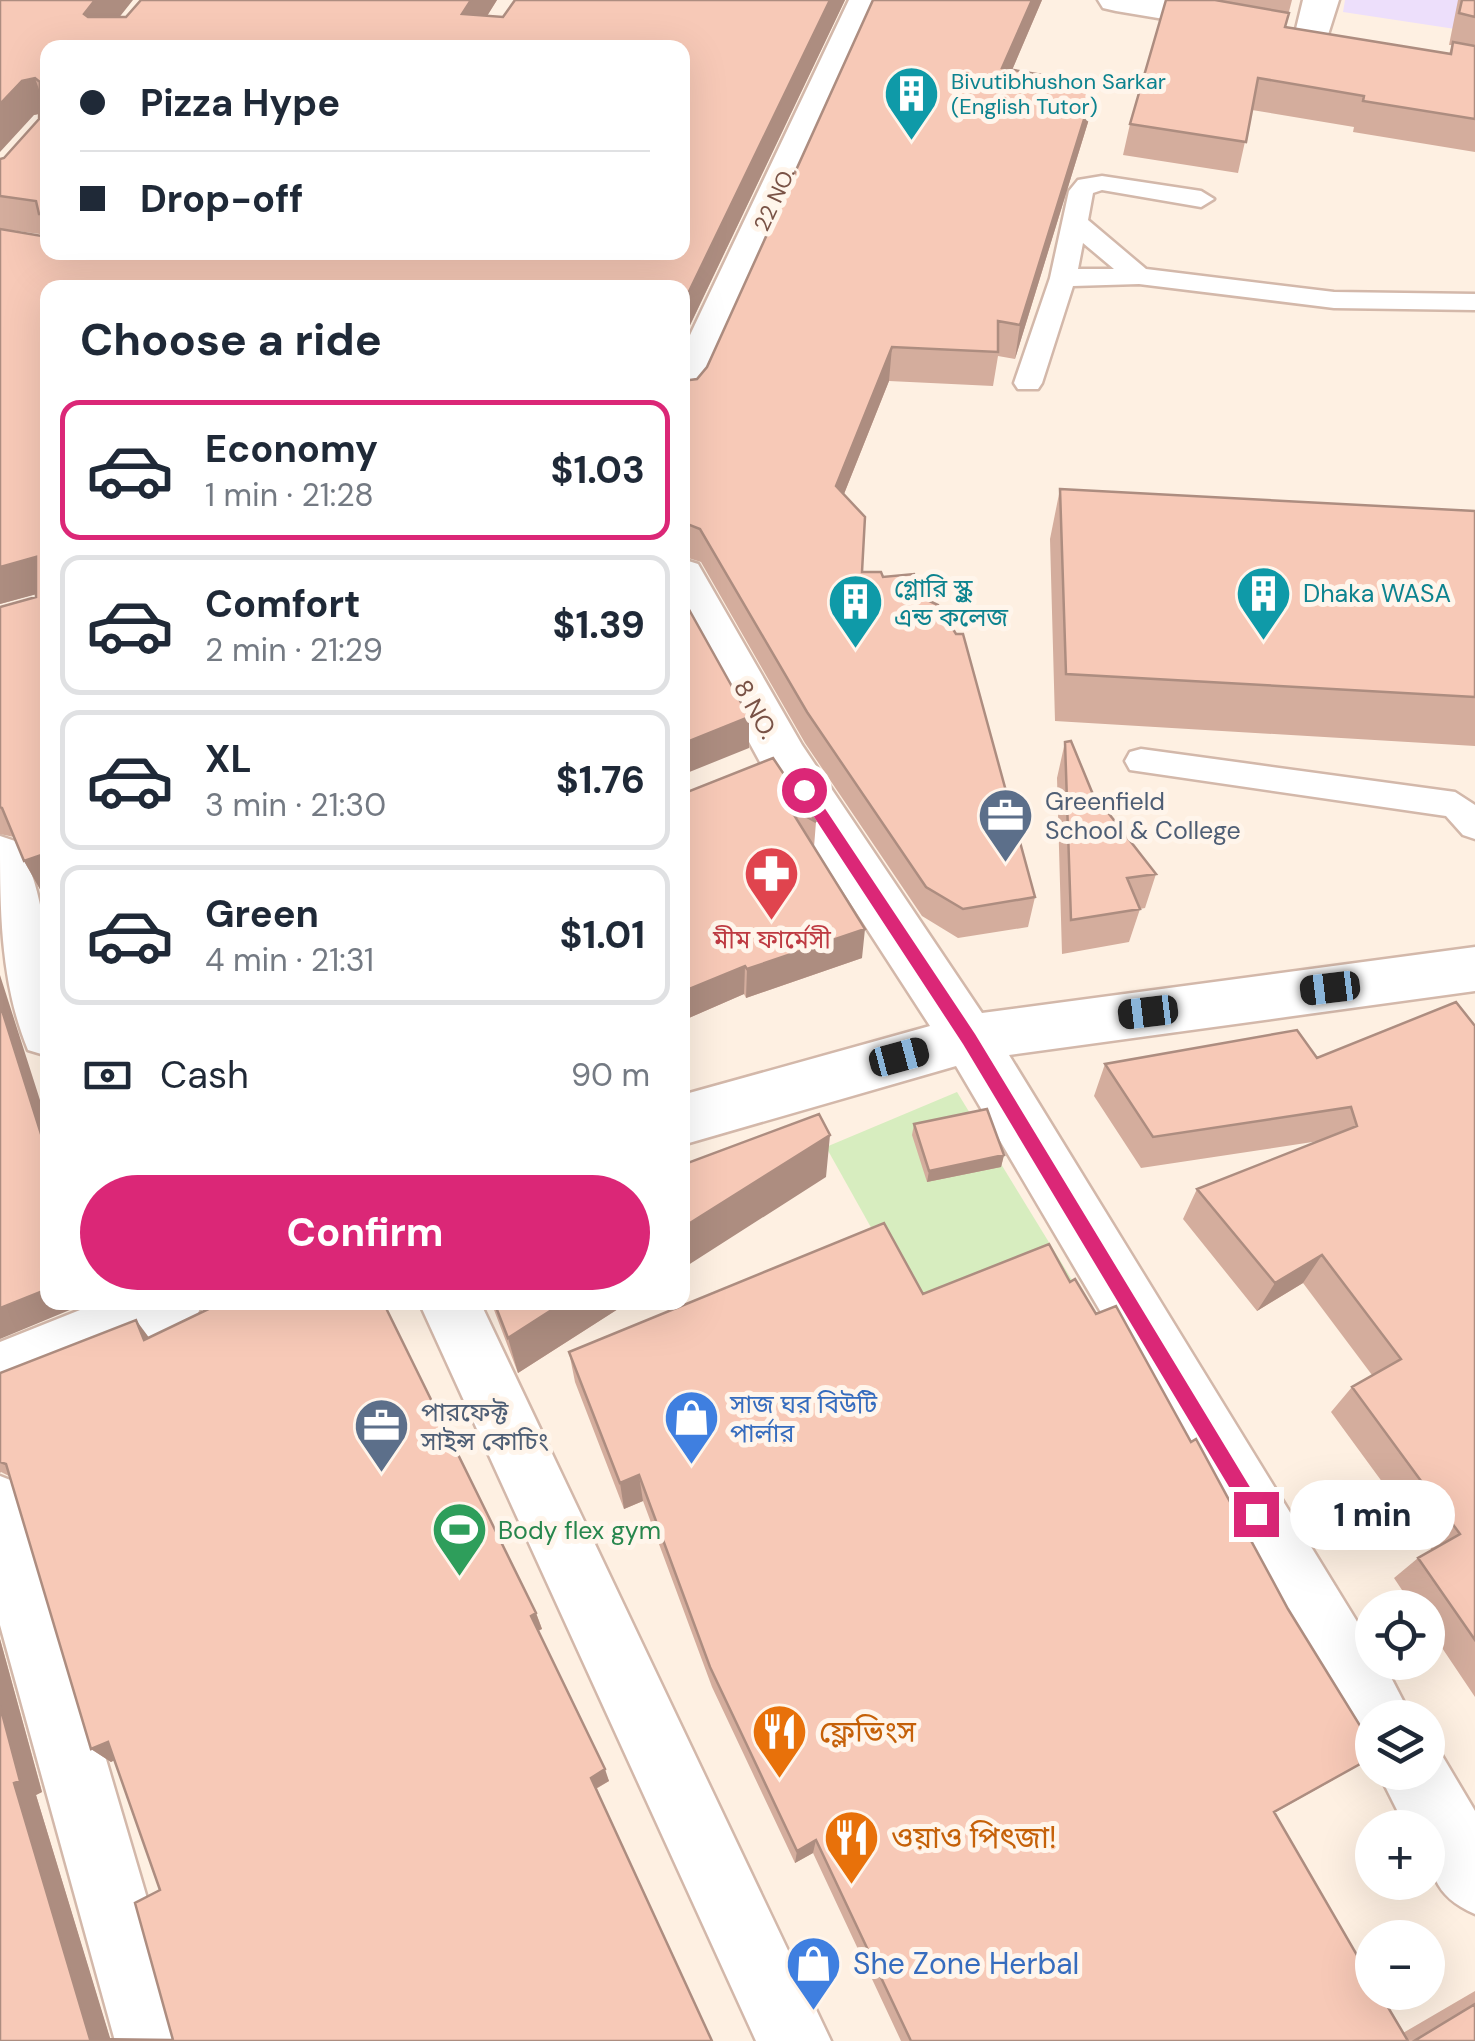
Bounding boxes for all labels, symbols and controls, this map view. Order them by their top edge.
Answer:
building icon: Bivutibhushon Sarkar (English Tutor) [882,64,942,143]
place label: Bivutibhushon Sarkar (English Tutor) [951,67,1166,121]
text: Pizza Hype [140,78,340,128]
street label: 22 NO. [747,163,802,236]
text: Drop-off [140,174,303,224]
text: Choose a ride [80,310,382,369]
text: Economy [205,424,378,474]
icon: car [85,425,175,515]
text: $1.03 [550,445,645,495]
text: 1 min · 21:28 [205,474,374,516]
building icon: Dhaka WASA [1234,563,1294,642]
building icon: গ্লোরি স্কুল এন্ড কলেজ [825,572,885,651]
place label: গ্লোরি স্কুল এন্ড কলেজ [894,572,1008,634]
place label: Dhaka WASA [1303,577,1451,610]
text: Comfort [205,579,361,629]
icon: car [85,580,175,670]
text: $1.39 [552,600,645,650]
text: 2 min · 21:29 [205,629,383,671]
street label: 8 NO. [726,674,785,745]
text: XL [205,734,252,784]
icon: car [85,735,175,825]
text: $1.76 [556,755,645,805]
route start [782,768,827,813]
text: 3 min · 21:30 [205,784,386,826]
office icon: Greenfield School & College [976,785,1036,864]
place label: Greenfield School & College [1045,785,1241,847]
pharmacy icon: মীম ফার্মেসী [742,844,802,923]
text: Green [205,889,319,939]
icon: car [85,890,175,980]
text: $1.01 [560,910,645,960]
place label: মীম ফার্মেসী [712,923,831,956]
text: 4 min · 21:31 [205,939,374,981]
car [1298,969,1362,1007]
car [1116,993,1180,1031]
car [866,1035,932,1079]
icon: cash [80,1048,135,1103]
text: Cash [160,1050,249,1100]
text: 90 m [571,1054,650,1096]
button: Confirm [80,1175,650,1290]
shop icon: সাজ ঘর বিউটি পার্লার [661,1388,721,1467]
place label: সাজ ঘর বিউটি পার্লার [729,1388,878,1450]
office icon: পারফেক্ট সাইন্স কোচিং [352,1396,412,1475]
place label: পারফেক্ট সাইন্স কোচিং [420,1396,549,1458]
callout: 1 min [1291,1479,1456,1549]
route end [1234,1492,1279,1537]
text: 1 min [1334,1494,1411,1536]
sports icon: Body flex gym [429,1500,489,1579]
place label: Body flex gym [498,1514,661,1547]
map controls [1355,1590,1445,2010]
button: locate [1355,1590,1445,1680]
button: layers [1355,1700,1445,1790]
restaurant icon: ফ্লেভিংস [750,1702,810,1781]
place label: ফ্লেভিংস [819,1712,916,1751]
restaurant icon: ওয়াও পিৎজা! [822,1808,882,1887]
button: + [1355,1810,1445,1900]
place label: ওয়াও পিৎজা! [891,1818,1056,1857]
button: − [1355,1920,1445,2010]
shop icon: She Zone Herbal [784,1934,844,2013]
place label: She Zone Herbal [853,1944,1079,1983]

